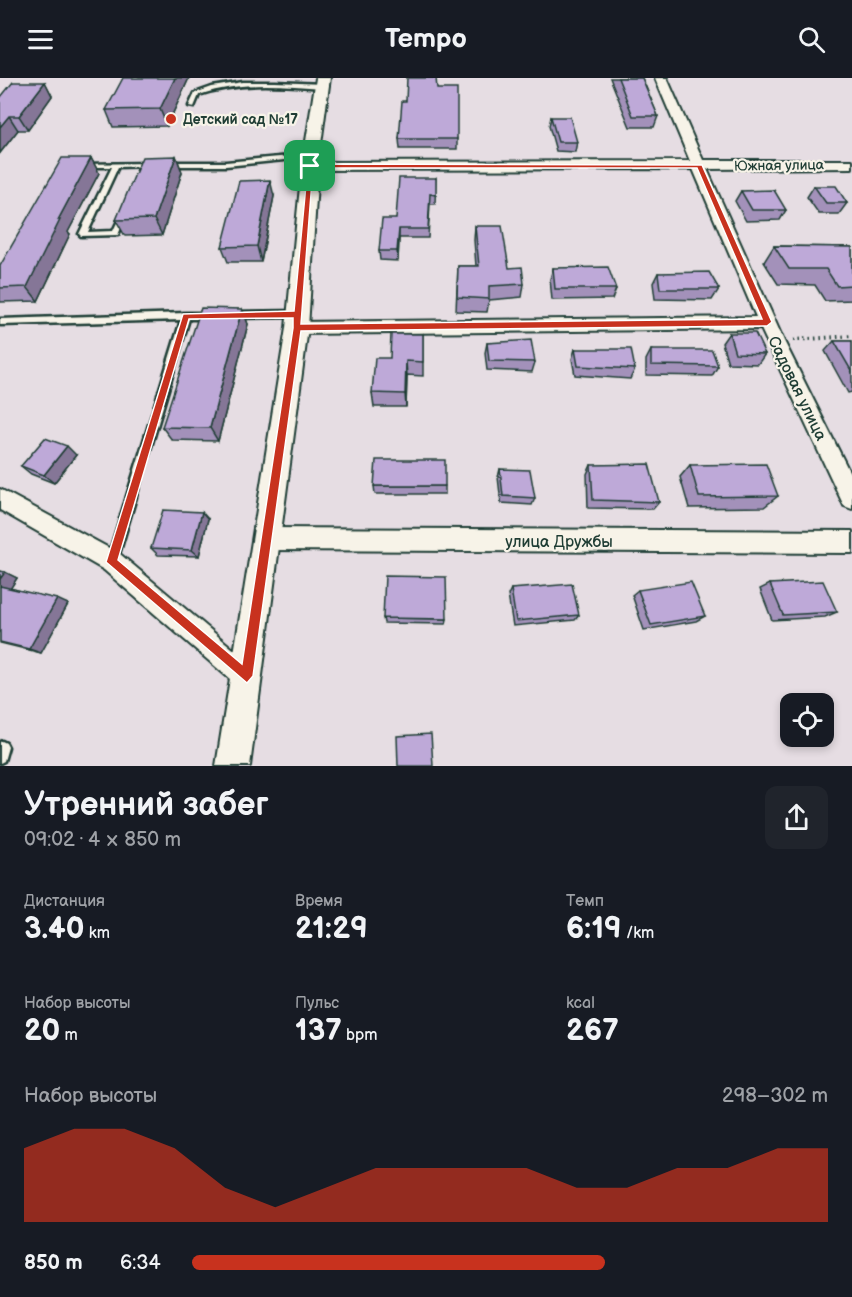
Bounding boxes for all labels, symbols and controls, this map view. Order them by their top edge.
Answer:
icon: menu [24,23,57,56]
text: Tempo [385,23,467,55]
icon: search [795,23,828,56]
place label: Детский сад №17 [183,111,298,128]
marker: Детский сад №17 [164,112,178,126]
pin [284,140,335,191]
icon: arrive [293,149,326,182]
street label: Южная улица [734,156,825,175]
street label: Садовая улица [763,333,830,444]
street label: улица Дружбы [505,533,613,552]
map controls [780,693,834,747]
button: locate [780,693,834,747]
text: Утренний забег [24,785,269,825]
button: share [765,786,828,849]
text: 09:02 · 4 × 850 m [24,828,181,852]
text: Дистанция [24,892,105,911]
text: Время [295,892,343,911]
text: Темп [566,892,604,911]
text: 3.40 [24,911,84,947]
text: 21:29 [295,911,368,947]
text: 6:19 [566,911,622,947]
text: km [84,924,110,943]
text: /km [622,924,654,943]
text: Набор высоты [24,994,131,1013]
text: Пульс [295,994,339,1013]
text: kcal [566,994,595,1013]
text: 20 [24,1013,60,1049]
text: 137 [295,1013,342,1049]
text: 267 [566,1013,619,1049]
text: m [60,1026,78,1045]
text: bpm [342,1026,378,1045]
text: Набор высоты [24,1084,157,1108]
text: 298–302 m [722,1084,828,1108]
text: 850 m [24,1251,82,1275]
text: 6:34 [120,1251,161,1275]

